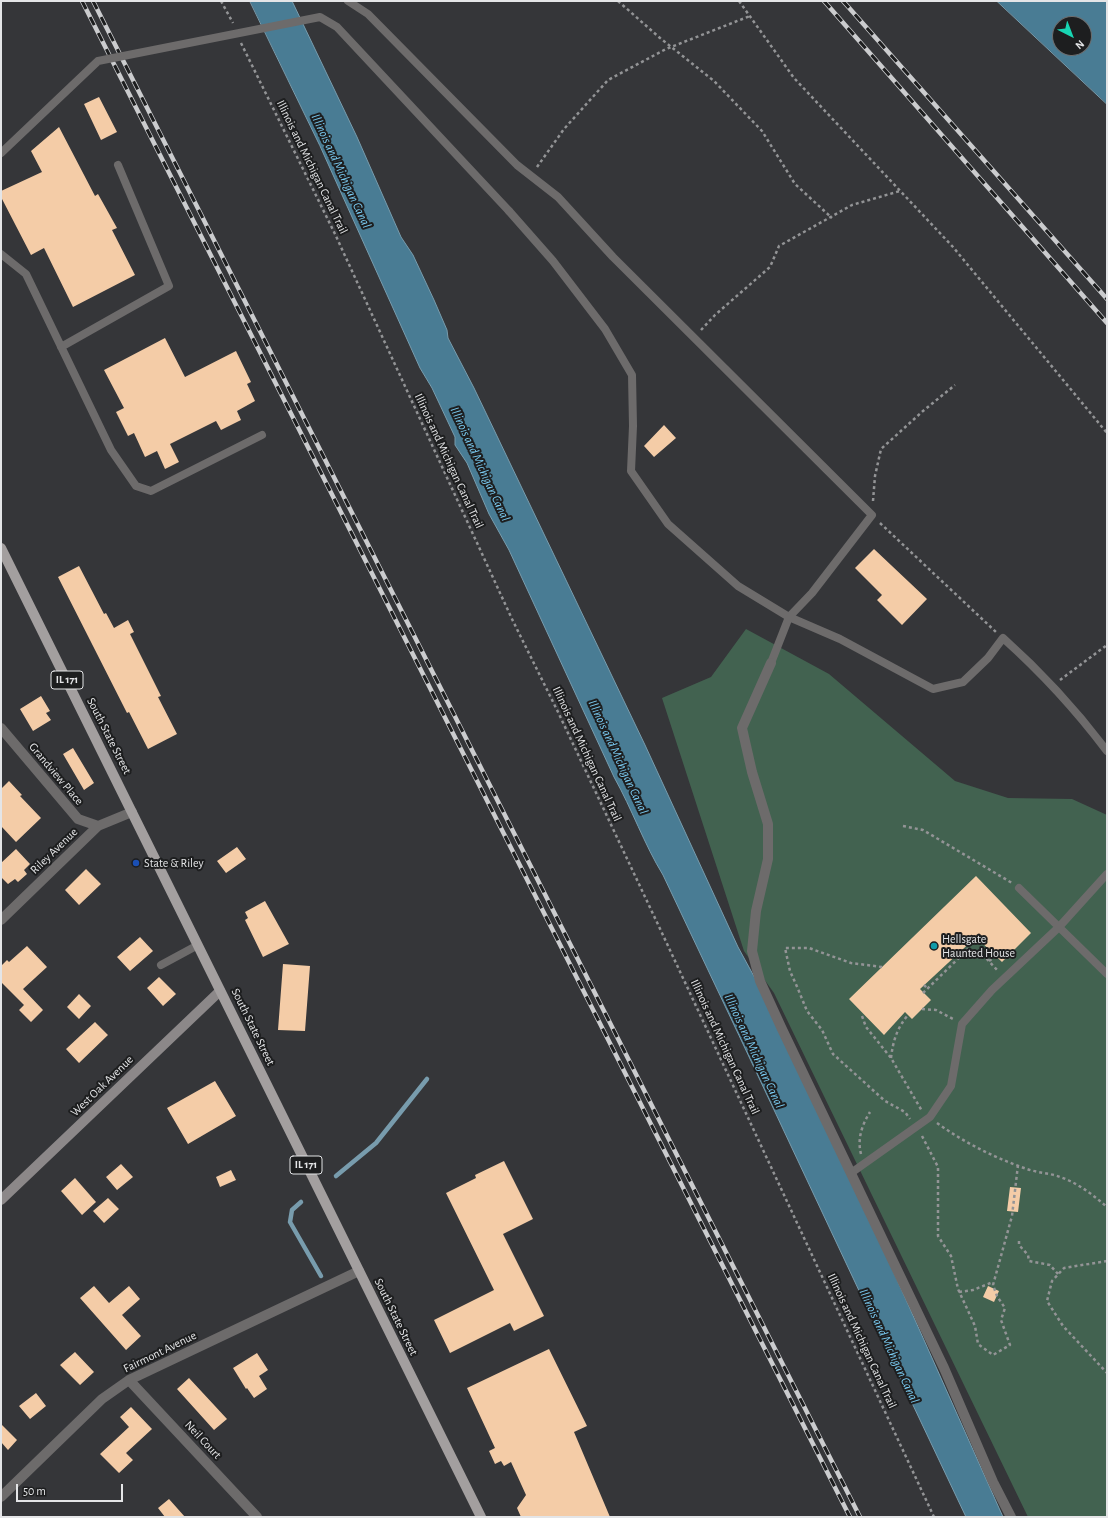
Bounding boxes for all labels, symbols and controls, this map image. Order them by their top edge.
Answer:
north arrow [1052,16,1092,56]
text: N [1073,38,1086,51]
street label: Illinois and Michigan Canal Trail [273,98,351,236]
water label: Illinois and Michigan Canal [308,111,374,231]
street label: Illinois and Michigan Canal Trail [411,391,487,531]
water label: Illinois and Michigan Canal [447,404,513,524]
road number: IL 171 [51,671,83,689]
street label: Illinois and Michigan Canal Trail [549,684,625,824]
street label: South State Street [84,695,134,777]
water label: Illinois and Michigan Canal [585,697,651,817]
street label: Grandview Place [26,740,86,808]
street label: Riley Avenue [27,825,81,877]
place label: State & Riley [144,856,204,870]
marker: State & Riley [131,858,141,868]
place label: Hellsgate Haunted House [942,932,1015,960]
marker: Hellsgate Haunted House [929,941,939,951]
street label: Illinois and Michigan Canal Trail [687,977,763,1117]
street label: South State Street [228,986,278,1068]
water label: Illinois and Michigan Canal [721,991,787,1111]
street label: West Oak Avenue [68,1052,136,1120]
road number: IL 171 [290,1156,322,1174]
street label: Illinois and Michigan Canal Trail [824,1271,900,1411]
street label: South State Street [371,1276,421,1358]
water label: Illinois and Michigan Canal [856,1286,922,1406]
street label: Fairmont Avenue [121,1328,199,1376]
street label: Neil Court [182,1418,224,1462]
scale bar [18,1476,125,1502]
text: 50 m [23,1485,46,1497]

